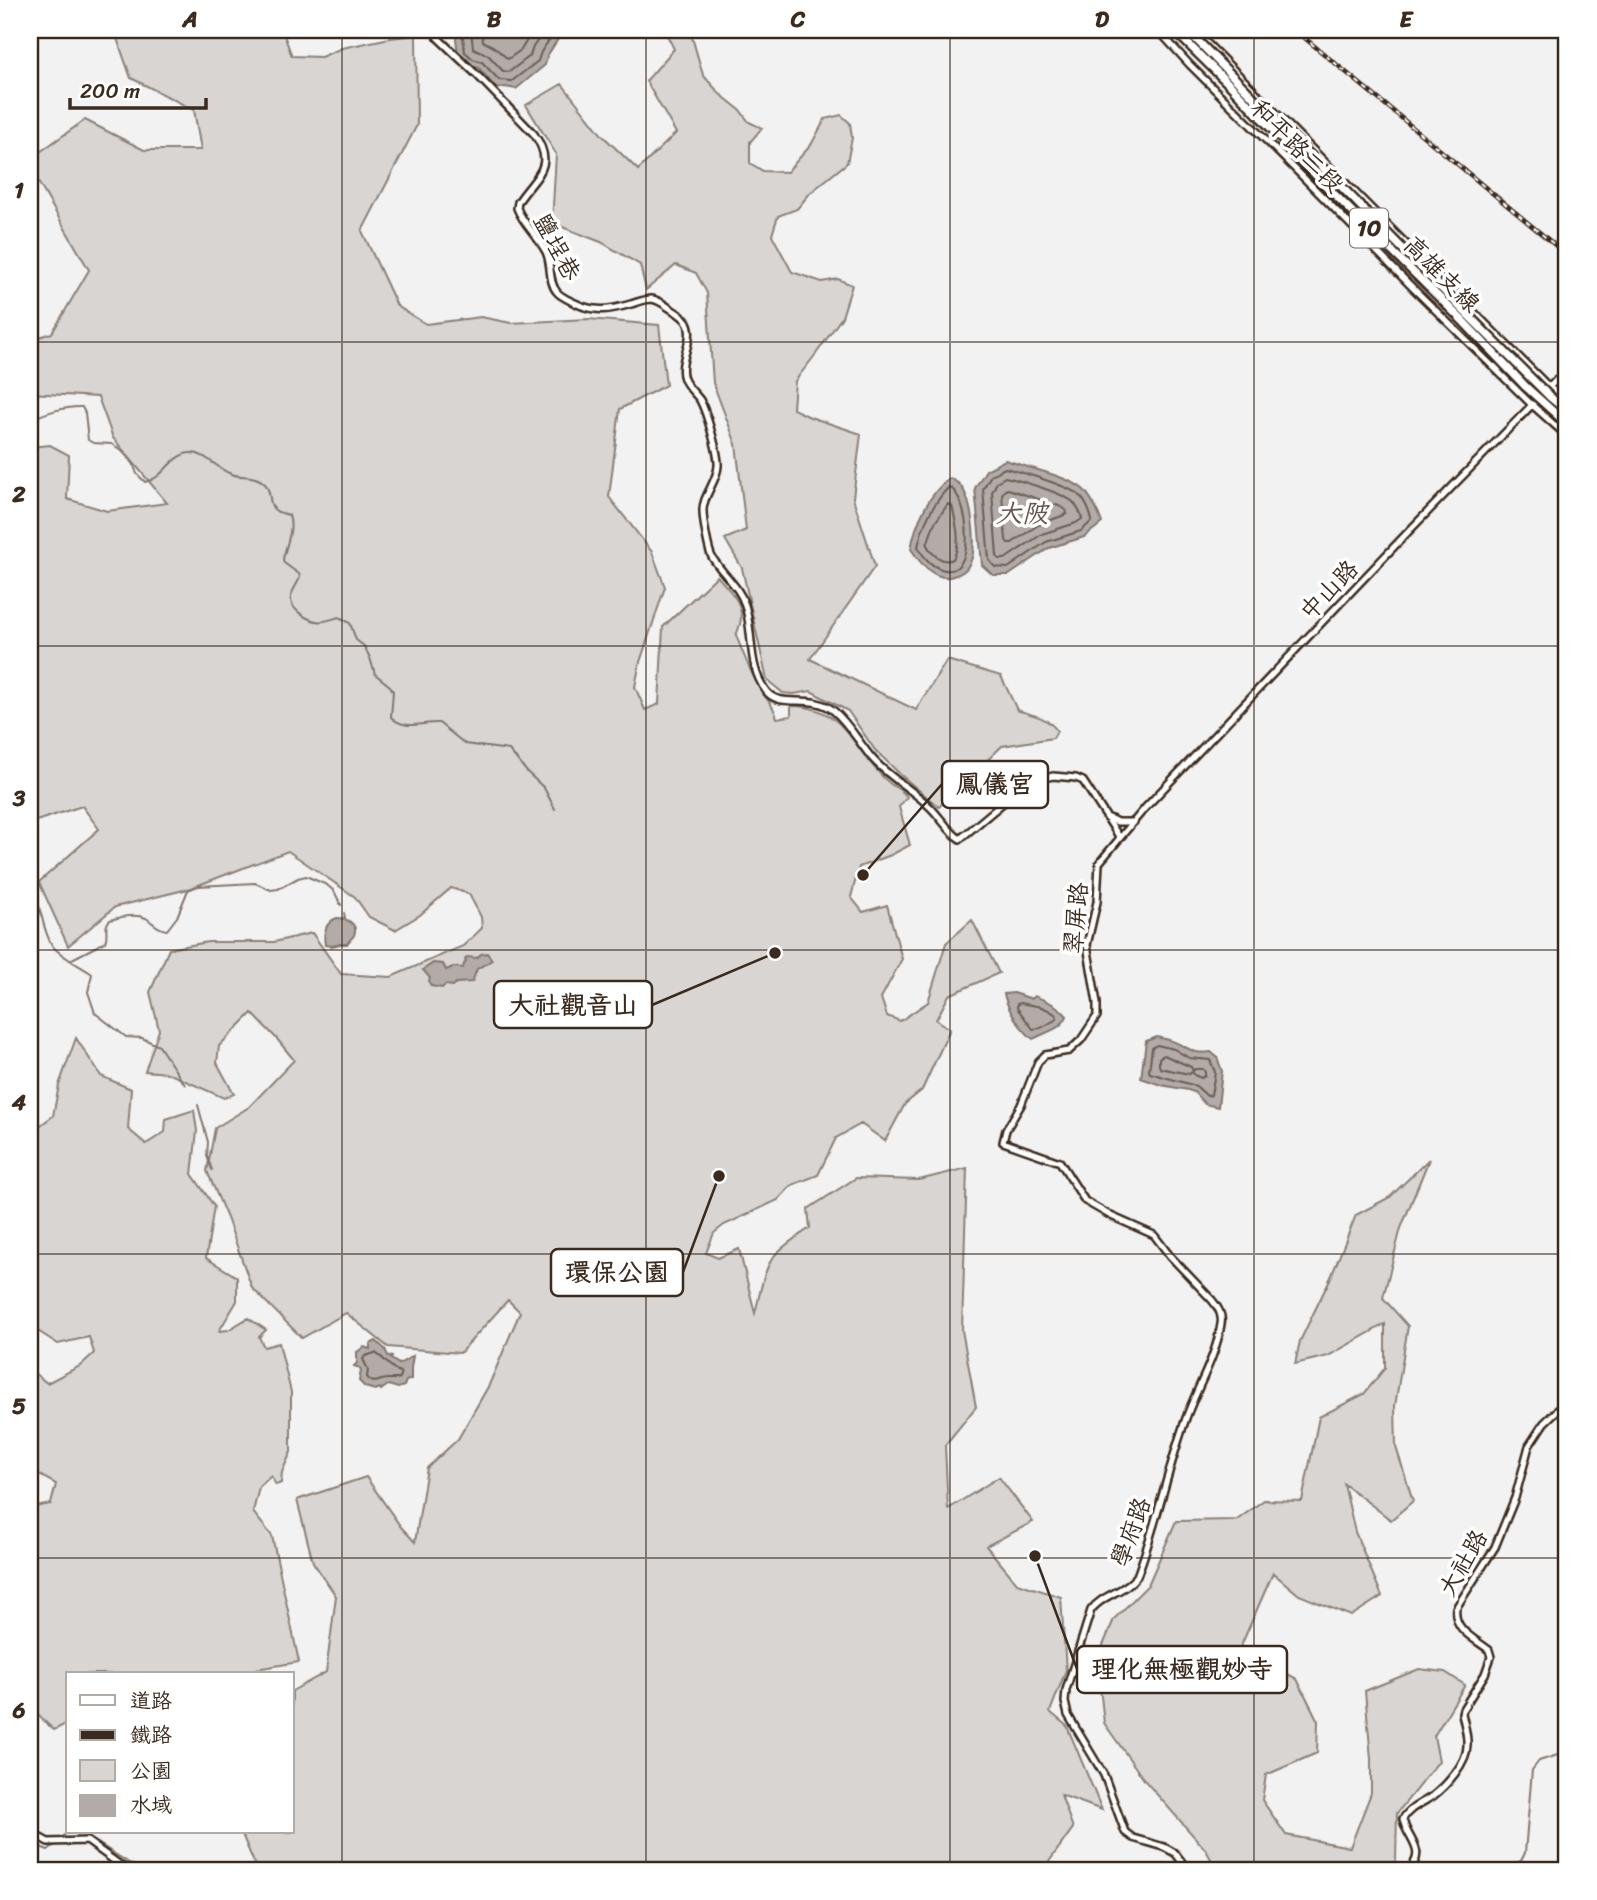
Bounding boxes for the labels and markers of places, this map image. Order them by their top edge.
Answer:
callout: 鳳儀宮 [942,761,1048,808]
callout: 大社觀音山 [494,981,652,1028]
callout: 環保公園 [551,1249,683,1296]
callout: 理化無極觀妙寺 [1077,1646,1287,1693]

